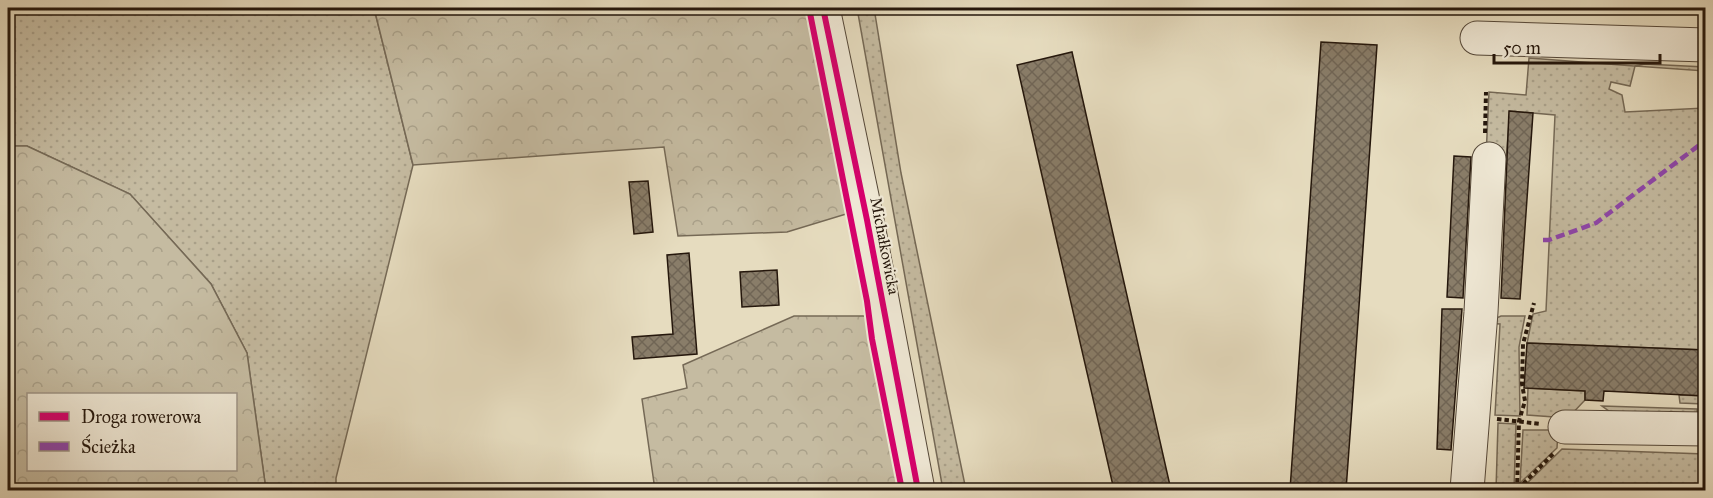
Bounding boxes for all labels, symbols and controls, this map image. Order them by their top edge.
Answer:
scale bar [1494,27,1660,65]
text: 50 m [1503,37,1541,59]
street label: Michałkowicka [866,196,904,296]
legend [27,393,237,471]
text: Droga rowerowa [81,406,201,429]
text: Ścieżka [81,434,136,458]

